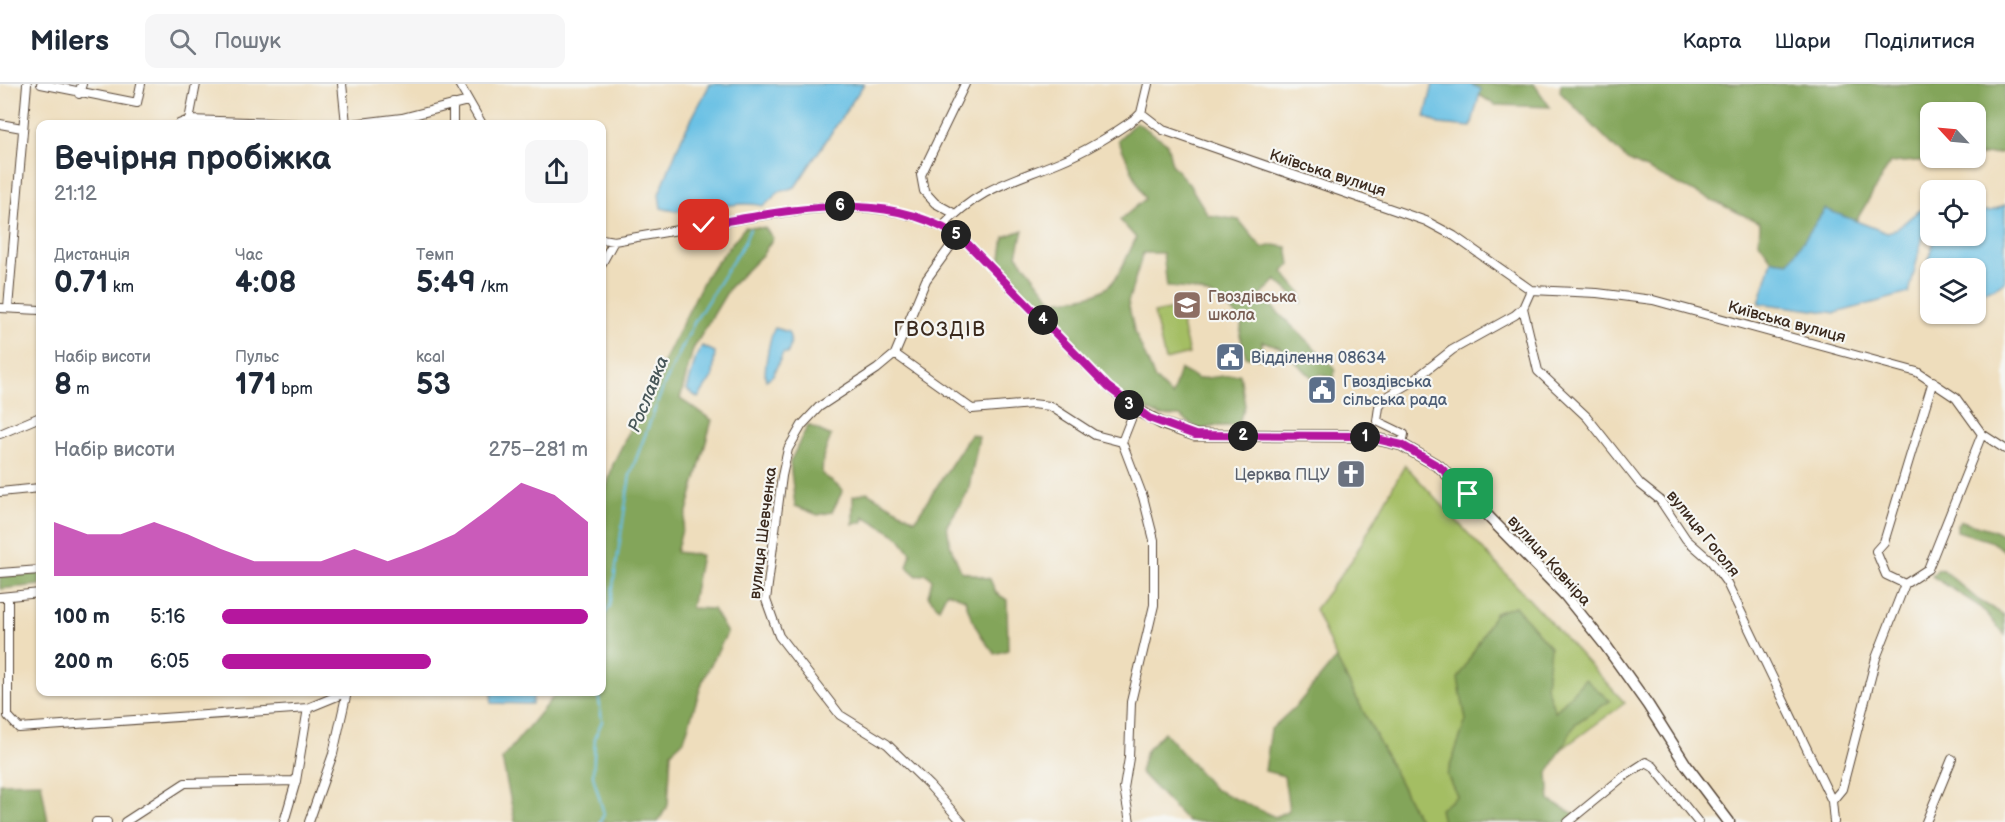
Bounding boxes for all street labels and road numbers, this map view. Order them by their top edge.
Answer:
street label: Київська вулиця [1267,146,1388,201]
street label: Київська вулиця [1726,298,1848,347]
street label: вулиця Шевченка [746,465,781,600]
street label: вулиця Гоголя [1662,487,1744,581]
street label: вулиця Ковніра [1503,512,1595,610]

